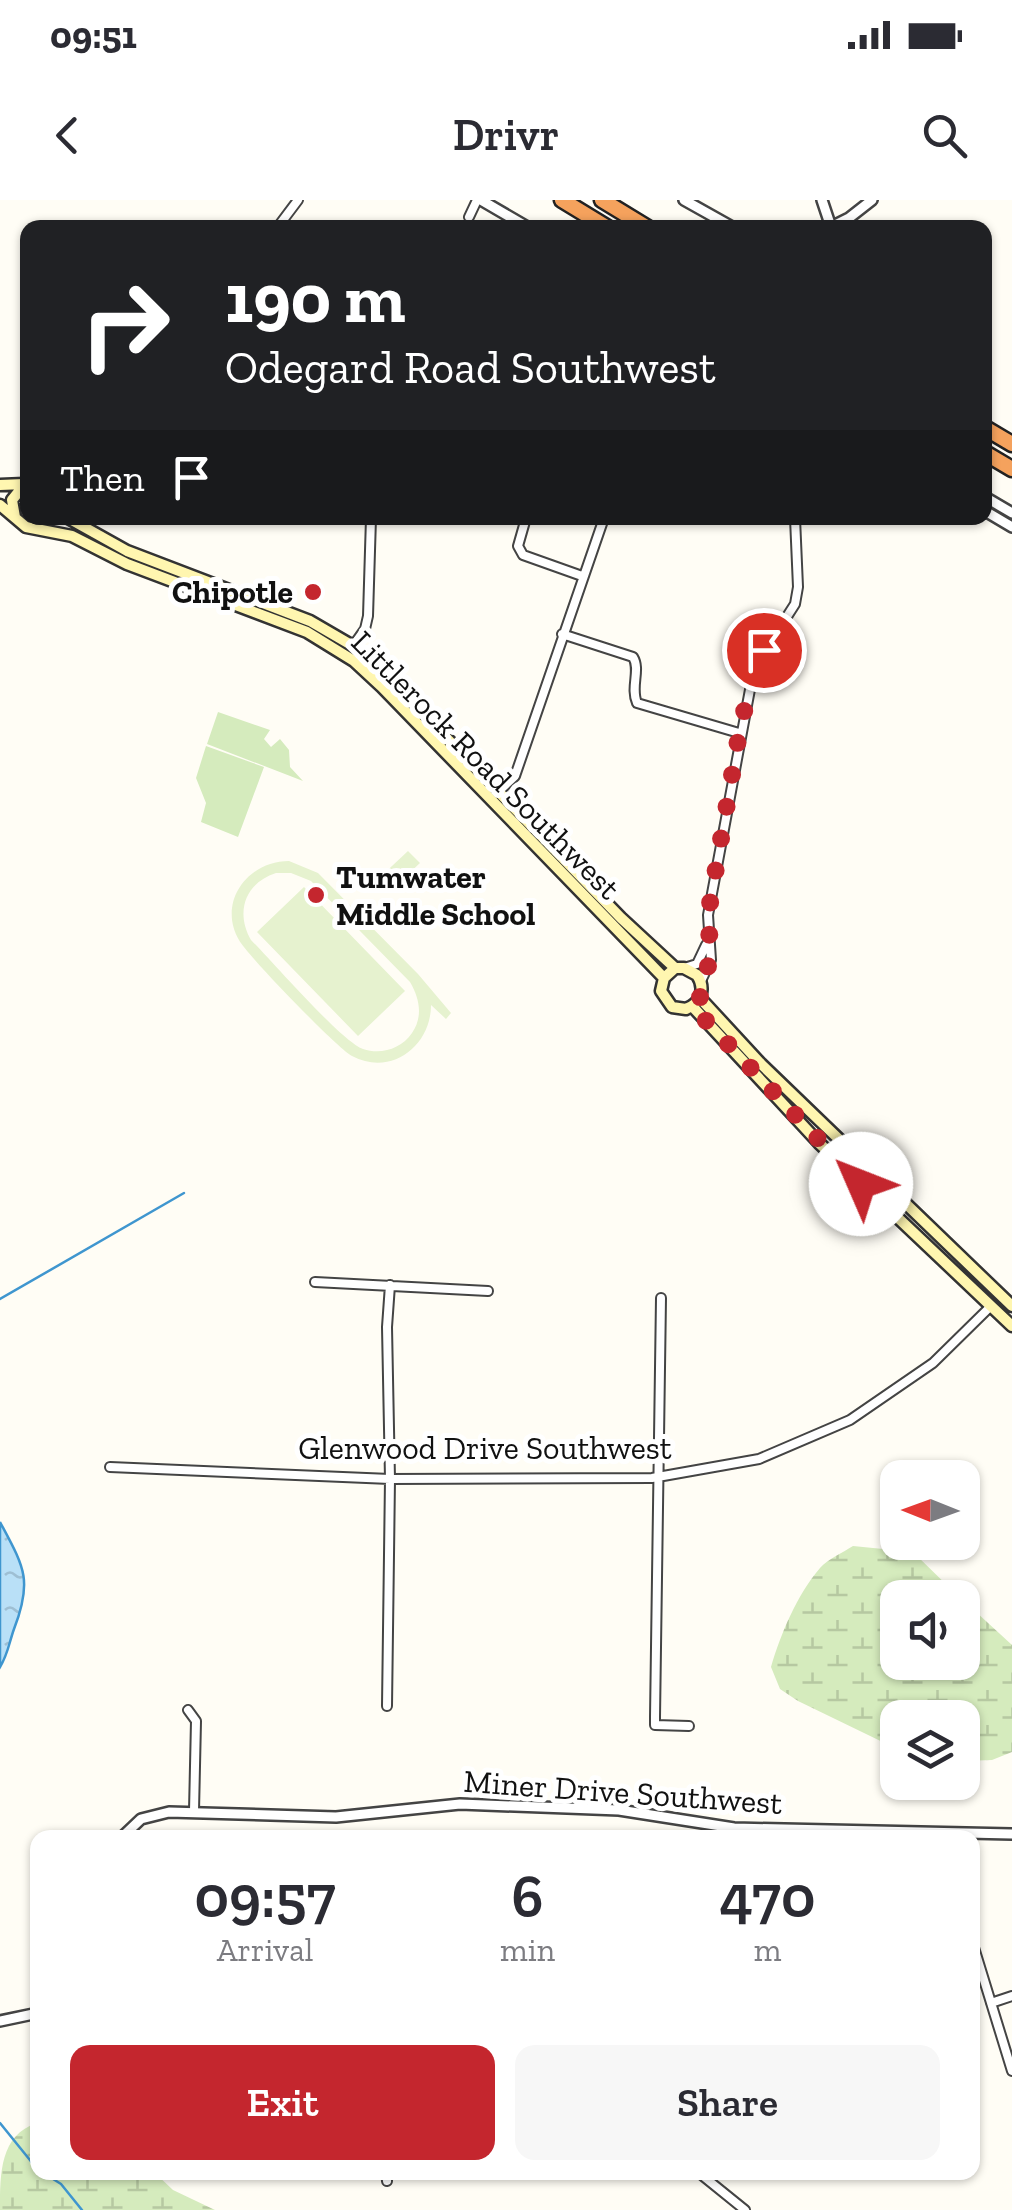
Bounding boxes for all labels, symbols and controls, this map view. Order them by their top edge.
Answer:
text: 09:51 [50,12,137,58]
icon: back [40,108,95,163]
text: Drivr [453,108,559,162]
icon: search [917,108,972,163]
text: 190 m [225,256,405,340]
icon: right [60,260,190,390]
text: Odegard Road Southwest [225,341,716,395]
icon: arrive [164,450,219,505]
text: Then [60,455,144,501]
place label: Chipotle [172,573,293,611]
marker: Chipotle [302,581,324,603]
pin [722,608,807,693]
street label: Littlerock Road Southwest [344,623,628,907]
icon: arrive [737,623,792,678]
place label: Tumwater Middle School [336,858,535,933]
marker: Tumwater Middle School [305,884,327,906]
position arrow [809,1132,913,1236]
street label: Glenwood Drive Southwest [298,1429,672,1467]
north arrow [880,1460,980,1560]
map controls [880,1460,980,1800]
button: sound [880,1580,980,1680]
button: layers [880,1700,980,1800]
street label: Miner Drive Southwest [463,1762,784,1822]
text: 09:57 [194,1860,336,1932]
text: 6 [512,1860,544,1932]
text: 470 [719,1860,816,1932]
text: Arrival [217,1931,313,1969]
text: min [500,1931,555,1969]
text: m [754,1931,781,1969]
button: Exit [70,2045,495,2160]
button: Share [515,2045,940,2160]

